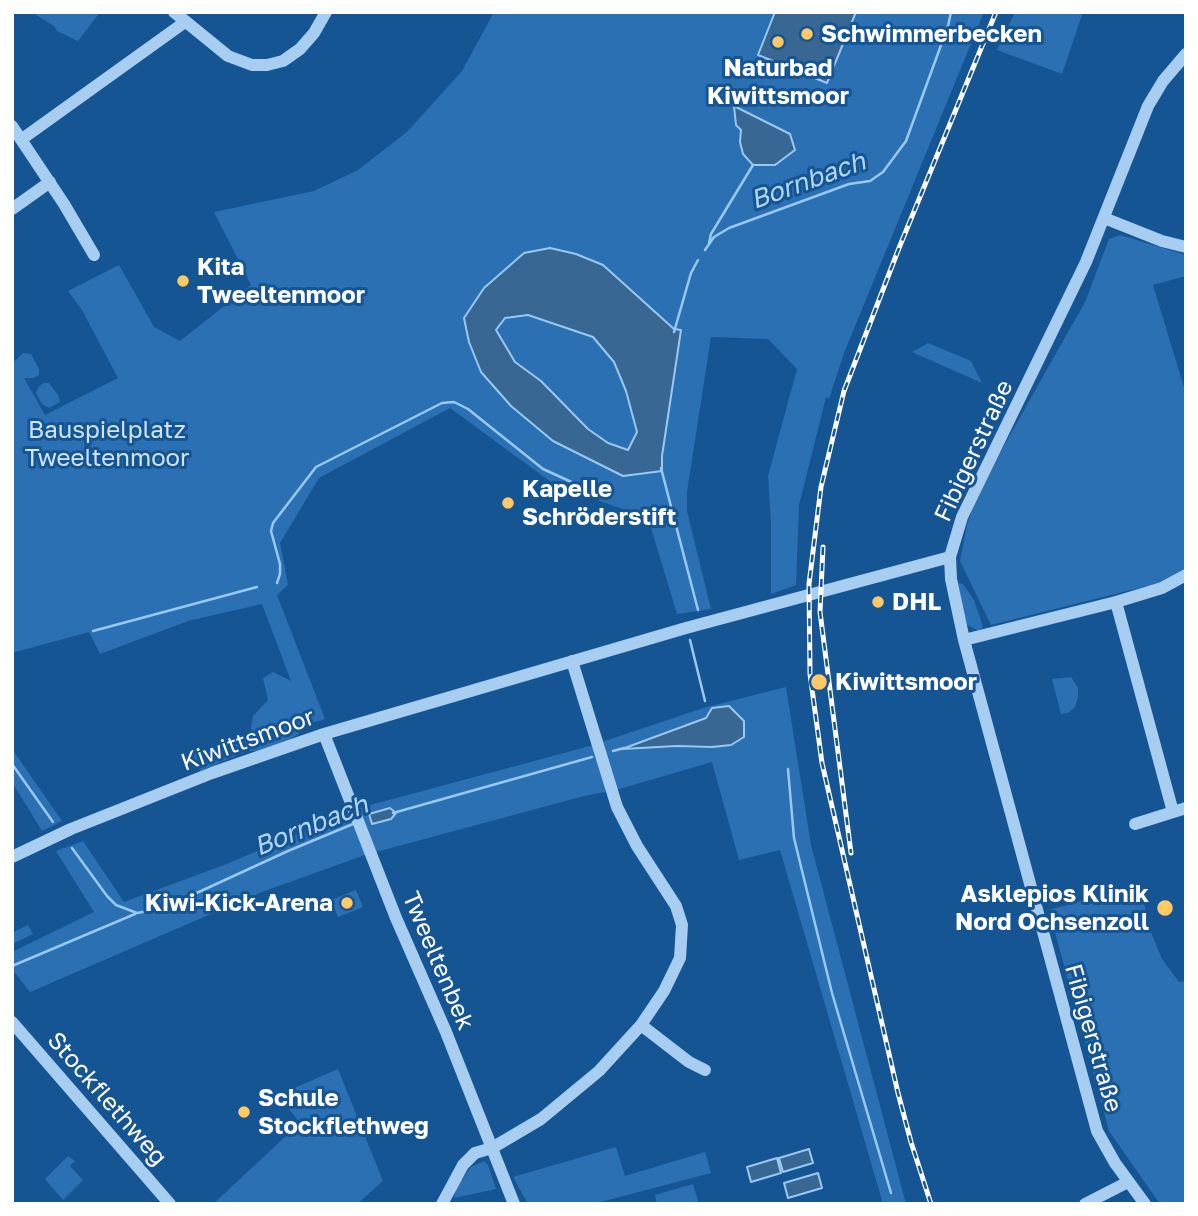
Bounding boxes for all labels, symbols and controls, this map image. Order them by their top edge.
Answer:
place label: Schwimmerbecken [821,20,1042,48]
marker: Schwimmerbecken [799,26,815,42]
marker: Naturbad Kiwittsmoor [770,34,786,50]
place label: Naturbad Kiwittsmoor [707,54,849,110]
water label: Bornbach [746,146,870,216]
place label: Kita Tweeltenmoor [197,253,365,309]
marker: Kita Tweeltenmoor [175,273,191,289]
street label: Fibigerstraße [929,376,1019,526]
park label: Bauspielplatz Tweeltenmoor [25,416,189,472]
place label: Kapelle Schröderstift [522,475,676,531]
marker: Kapelle Schröderstift [500,495,516,511]
place label: DHL [892,588,941,616]
marker: DHL [870,594,886,610]
place label: Kiwittsmoor [835,668,977,696]
marker: Kiwittsmoor [809,672,829,692]
street label: Kiwittsmoor [177,703,319,777]
water label: Bornbach [250,789,372,863]
place label: Asklepios Klinik Nord Ochsenzoll [955,880,1149,936]
street label: Tweeltenbek [396,887,480,1035]
place label: Kiwi-Kick-Arena [145,889,333,917]
marker: Kiwi-Kick-Arena [339,895,355,911]
marker: Asklepios Klinik Nord Ochsenzoll [1155,898,1175,918]
street label: Fibigerstraße [1058,961,1128,1115]
street label: Stockflethweg [41,1026,173,1172]
place label: Schule Stockflethweg [258,1084,429,1140]
marker: Schule Stockflethweg [236,1104,252,1120]

